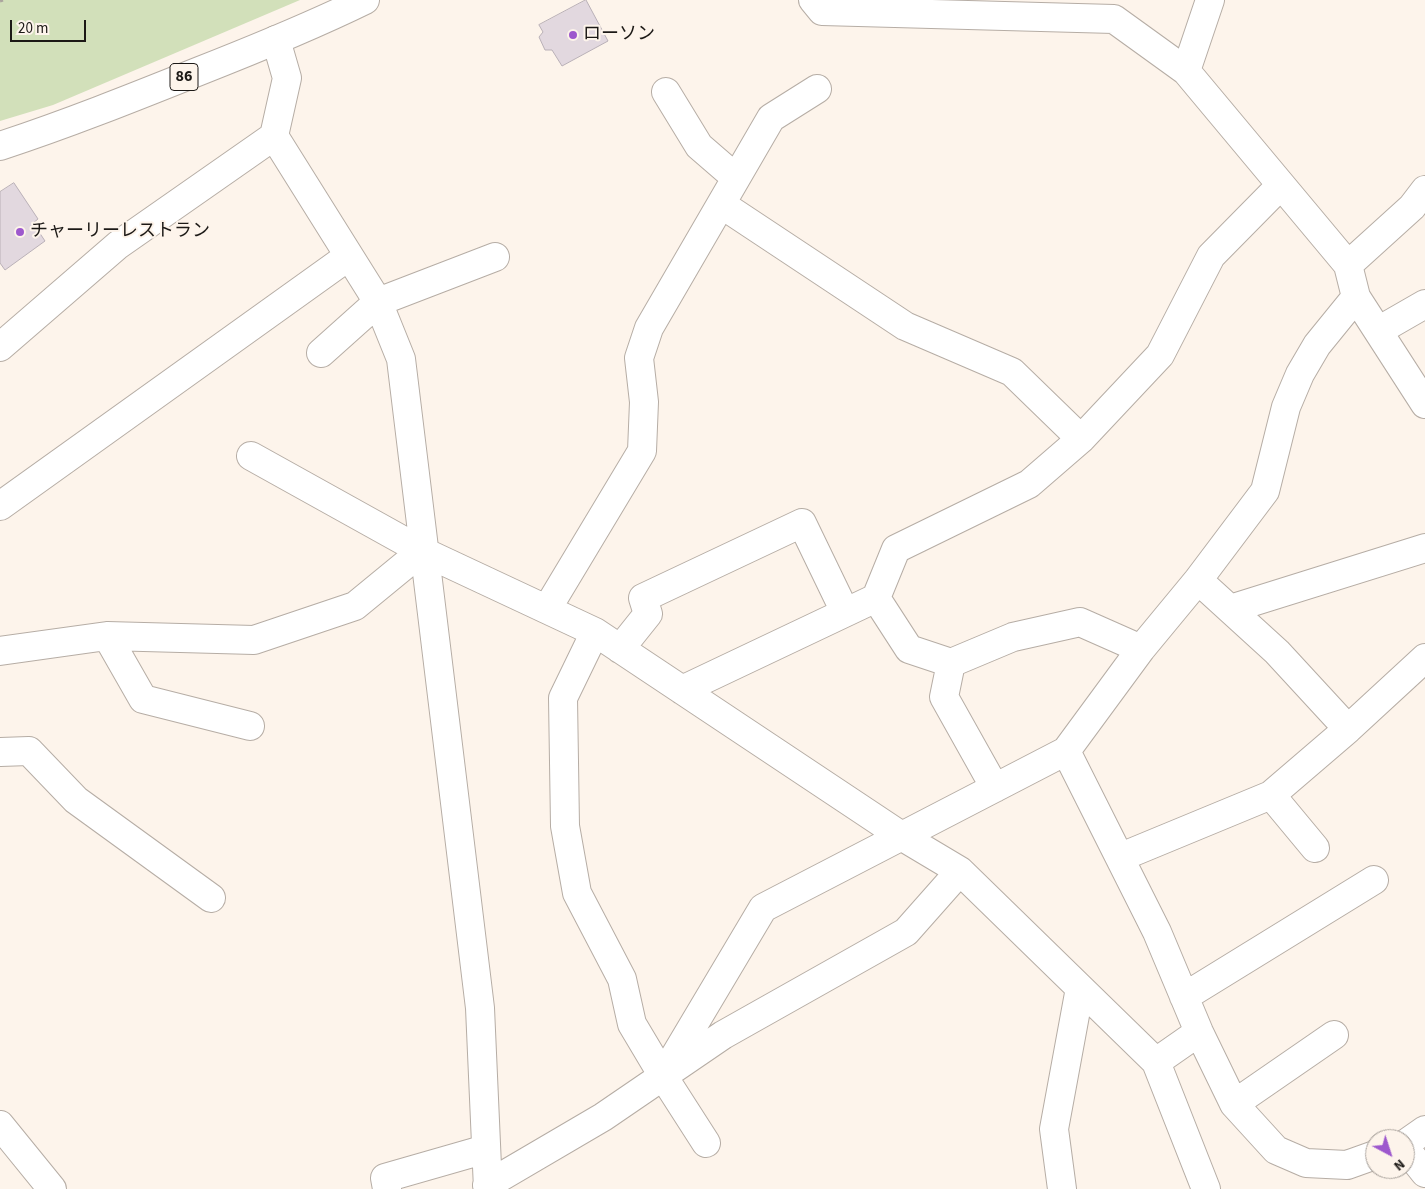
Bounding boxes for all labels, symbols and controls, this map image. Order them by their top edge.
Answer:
scale bar [12,10,89,42]
text: 20 m [18,18,48,39]
place label: ローソン [583,24,655,46]
marker: ローソン [567,29,579,41]
road number: 86 [170,64,198,90]
place label: チャーリーレストラン [30,221,210,243]
marker: チャーリーレストラン [14,226,26,238]
north arrow [1365,1129,1415,1179]
text: N [1389,1154,1409,1175]

